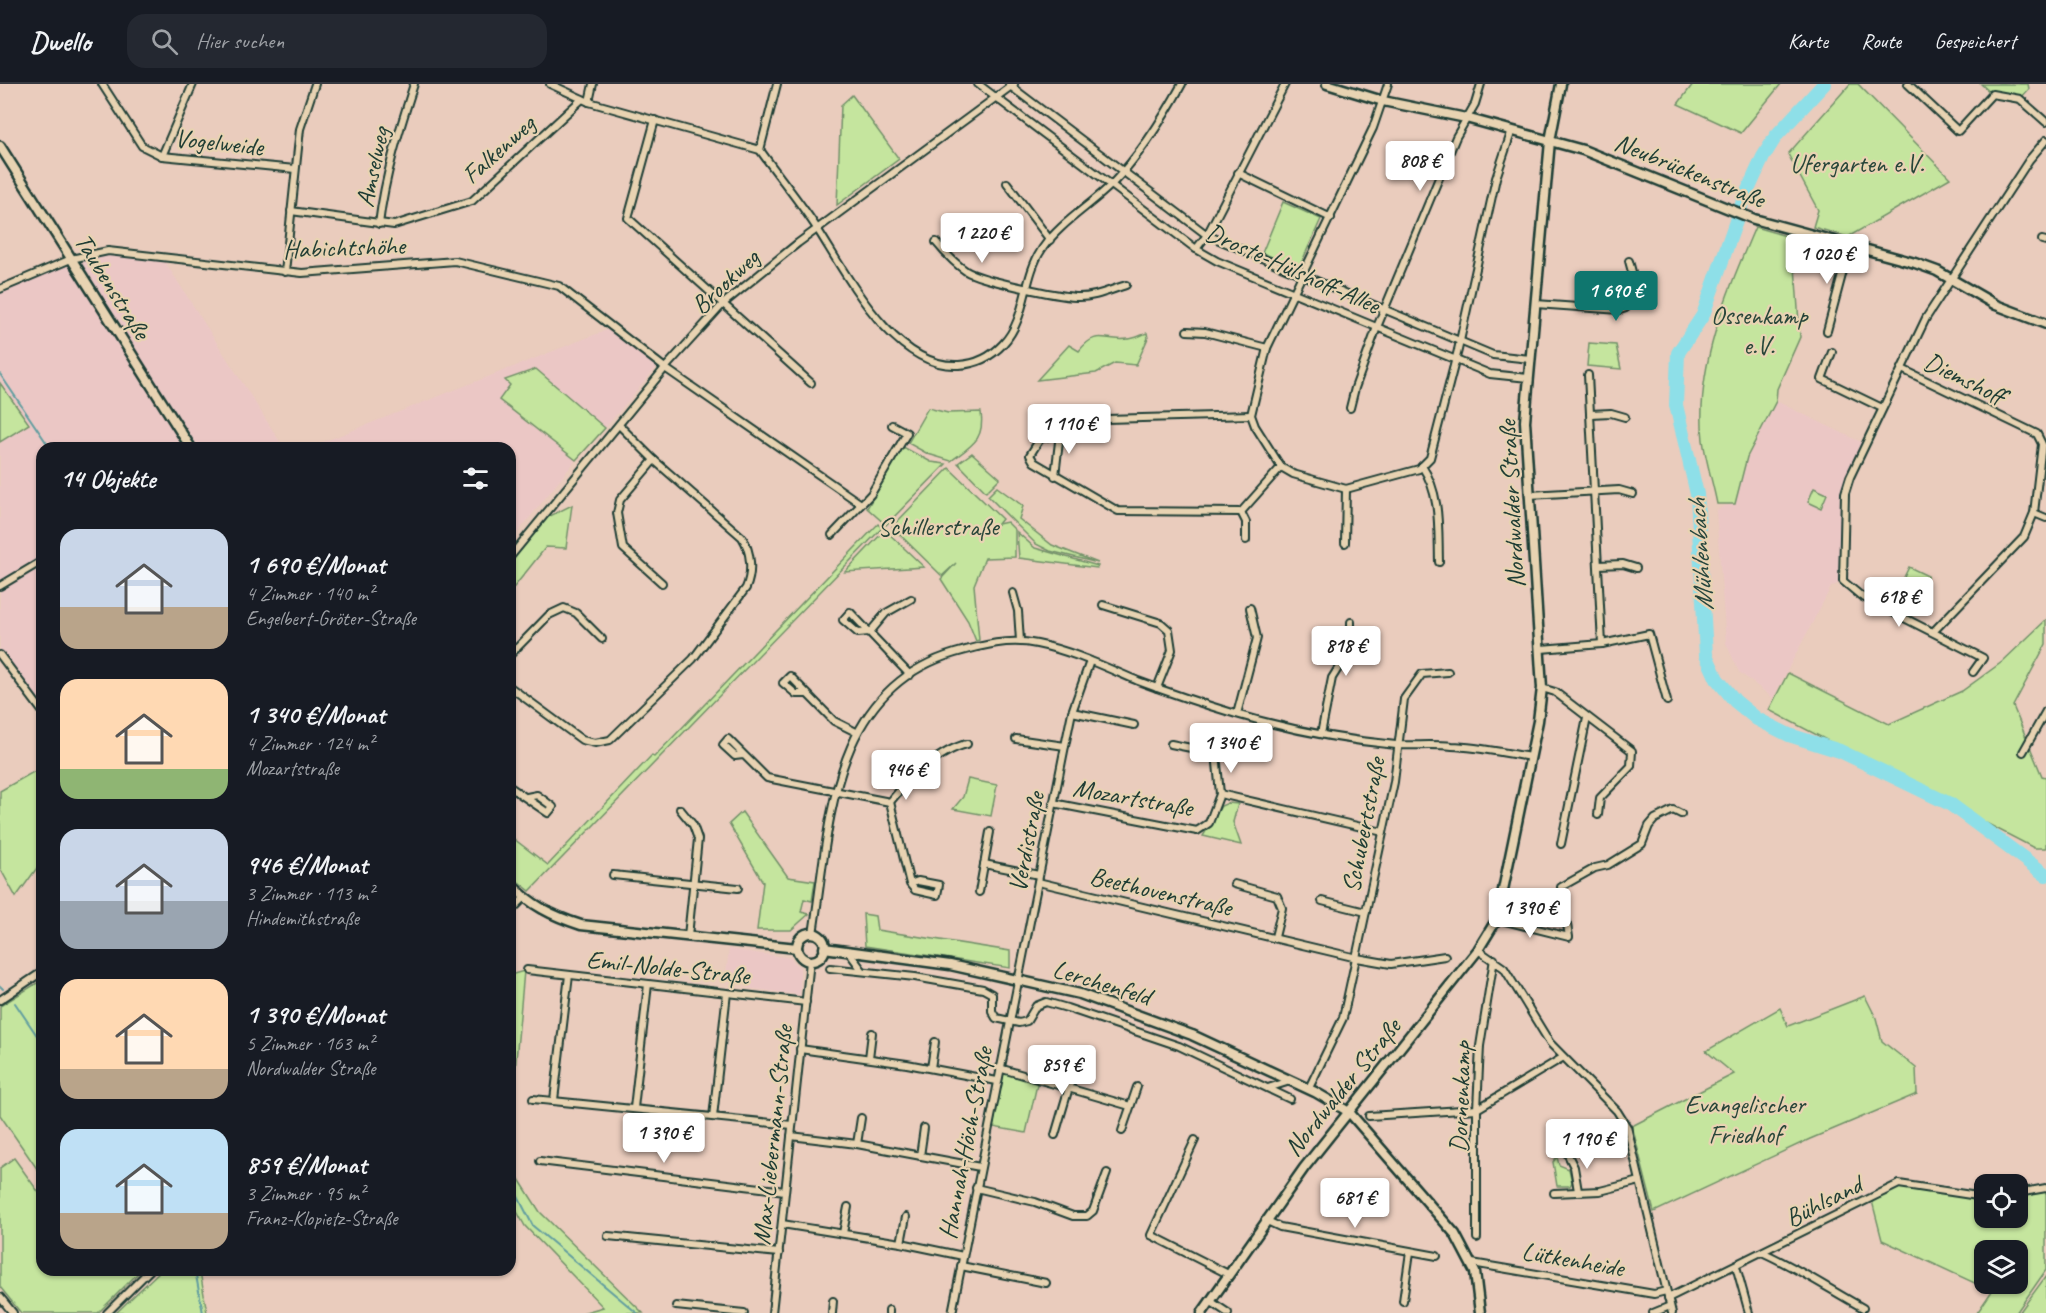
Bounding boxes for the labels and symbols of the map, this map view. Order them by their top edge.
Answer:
street label: Falkenweg [455,107,543,191]
street label: Vogelweide [173,121,266,164]
street label: Amselweg [348,123,397,210]
street label: Neubrückenstraße [1610,125,1772,217]
pin: 808 € [1378,141,1462,192]
park label: Ufergarten e.V. [1790,147,1925,180]
pin: 1 220 € [927,213,1037,264]
street label: Droste-Hülshoff-Allee [1201,215,1386,322]
street label: Taubenstraße [67,227,159,348]
street label: Habichtshöhe [282,229,408,266]
pin: 1 020 € [1772,234,1882,285]
street label: Brookweg [684,240,768,321]
pin: 1 690 € [1561,271,1671,322]
park label: Ossenkamp e.V. [1711,299,1810,362]
street label: Diemshoff [1919,345,2015,414]
pin: 1 110 € [1014,404,1124,455]
street label: Nordwalder Straße [1490,417,1532,589]
water label: Mühlenbach [1679,496,1721,612]
park label: Schillerstraße [878,510,1001,543]
pin: 618 € [1857,577,1941,628]
pin: 818 € [1304,626,1388,677]
pin: 1 340 € [1176,723,1286,774]
pin: 946 € [864,750,948,801]
street label: Schubertstraße [1334,752,1393,895]
street label: Mozartstraße [1071,771,1198,825]
street label: Verdistraße [1001,787,1053,895]
street label: Beethovenstraße [1087,859,1238,924]
pin: 1 390 € [1475,888,1585,939]
street label: Emil-Nolde-Straße [585,943,754,993]
street label: Lerchenfeld [1049,952,1158,1014]
street label: Nordwalder Straße [1277,1010,1410,1163]
street label: Max-Liebermann-Straße [745,1021,801,1246]
street label: Dornenkamp [1442,1039,1479,1153]
street label: Hannah-Höch-Straße [931,1042,1001,1242]
pin: 859 € [1020,1045,1104,1096]
park label: Evangelischer Friedhof [1685,1088,1807,1151]
pin: 1 390 € [609,1113,719,1164]
pin: 1 190 € [1532,1119,1642,1170]
street label: Bühlsand [1779,1166,1871,1235]
pin: 681 € [1313,1178,1397,1229]
street label: Lütkenheide [1519,1234,1629,1285]

